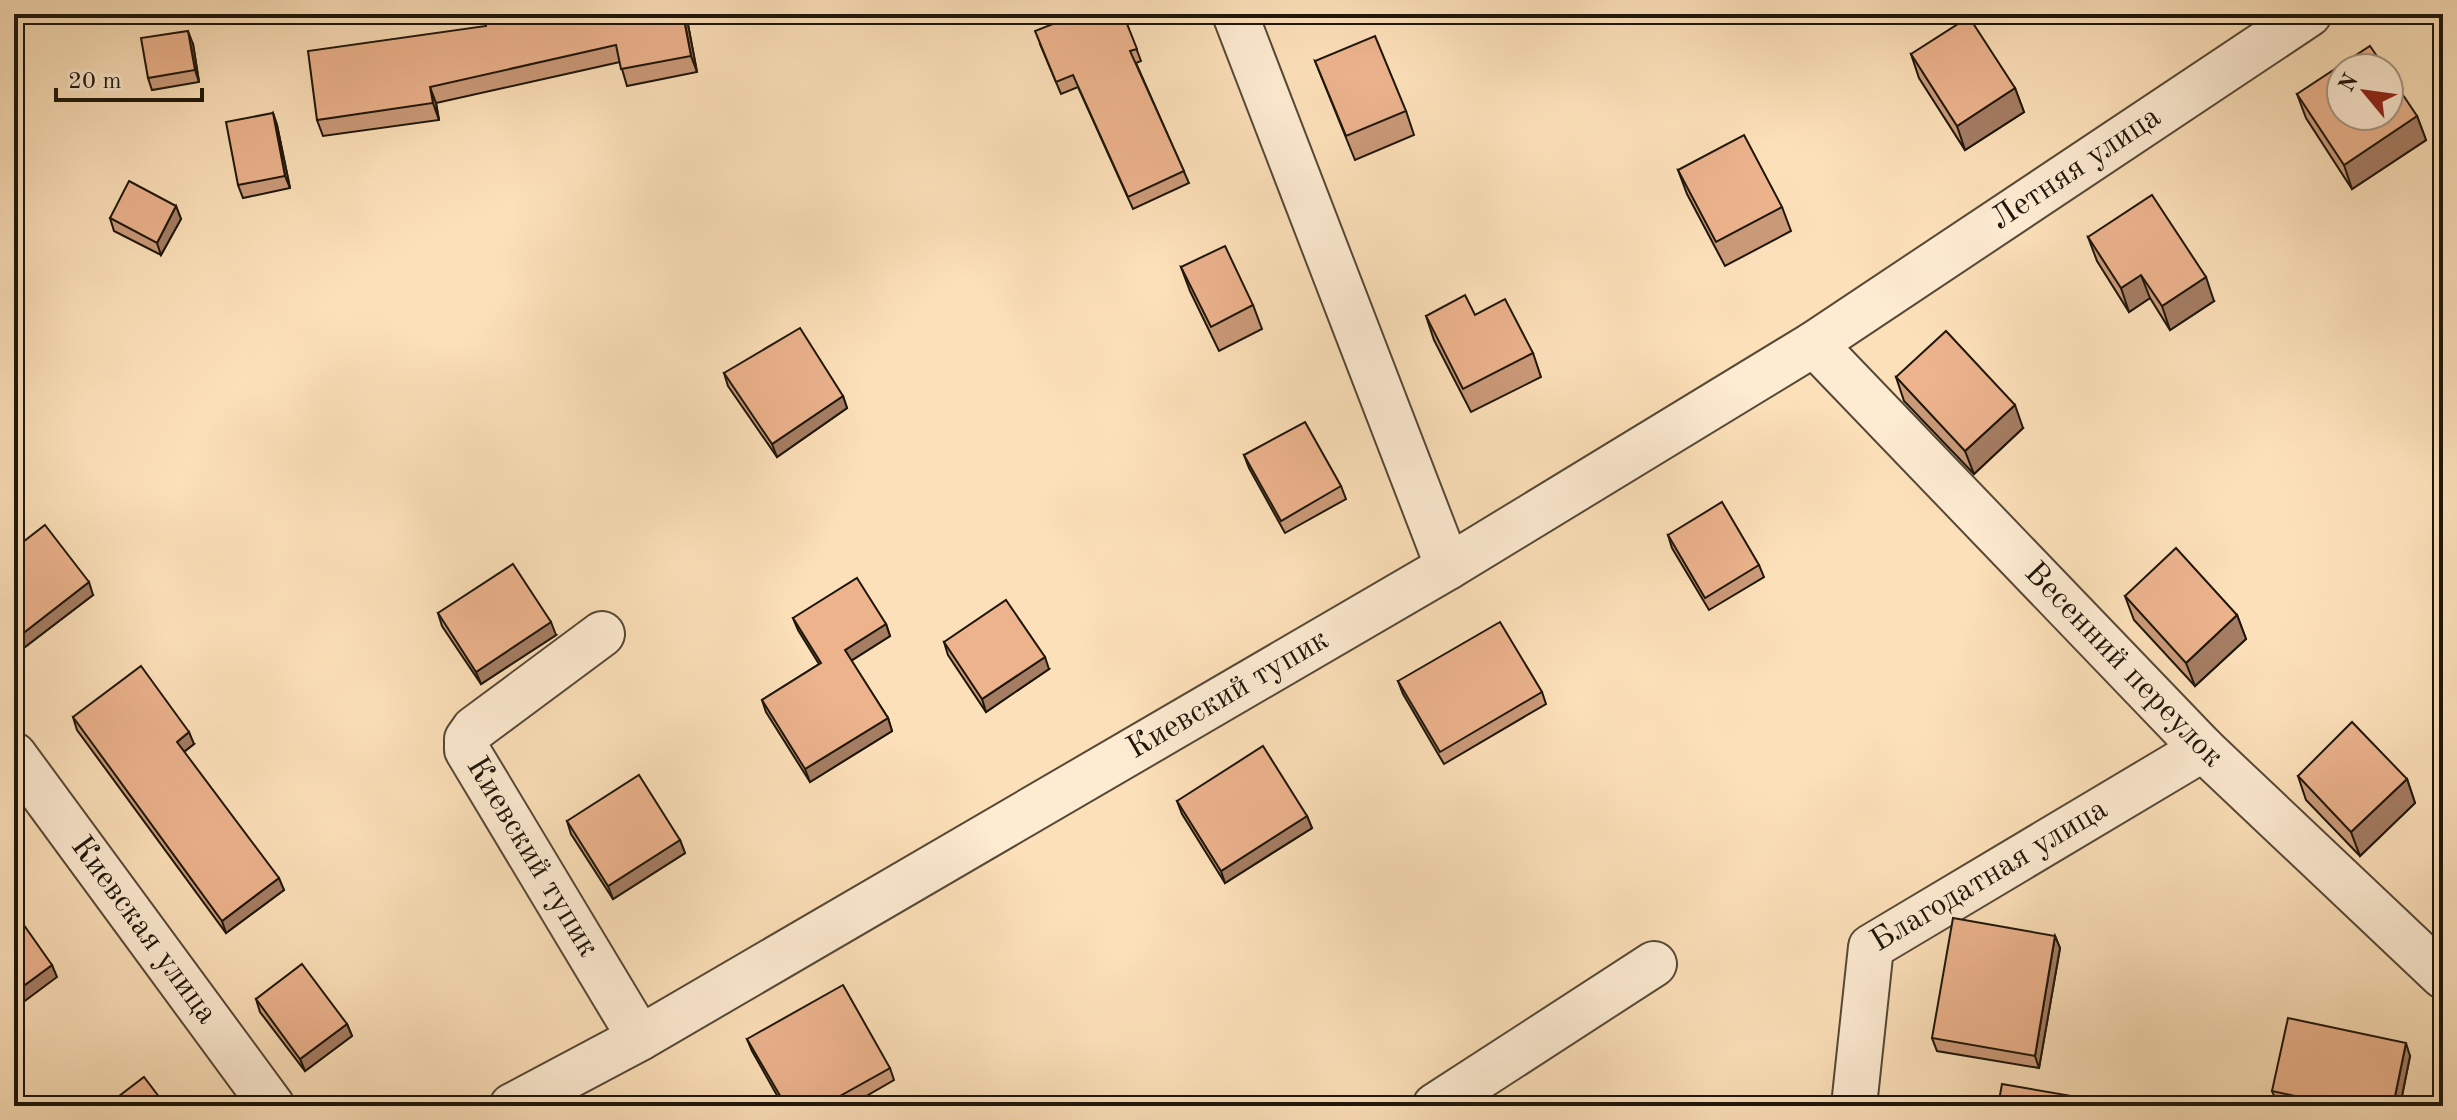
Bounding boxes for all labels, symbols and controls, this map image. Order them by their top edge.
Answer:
scale bar [56,52,202,102]
north arrow [2325,52,2405,132]
text: 20 m [68,70,122,94]
text: N [2336,70,2363,96]
street label: Летняя улица [1986,101,2167,237]
street label: Весенний переулок [2018,557,2228,774]
street label: Киевский тупик [1122,624,1334,766]
street label: Киевский тупик [459,752,604,963]
street label: Благодатная улица [1866,793,2114,959]
street label: Киевская улица [64,831,222,1031]

